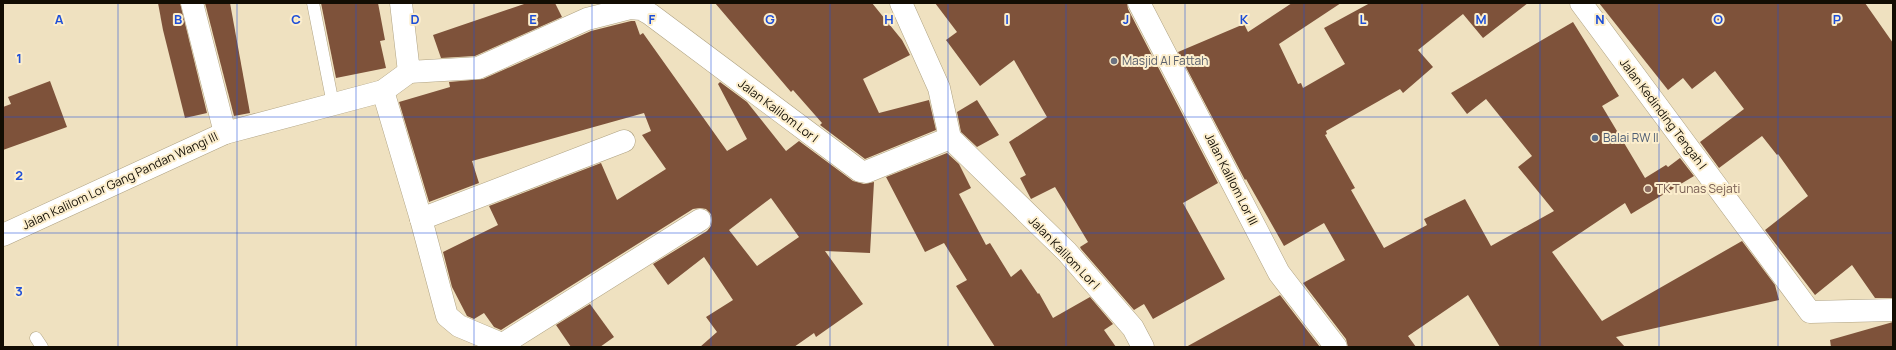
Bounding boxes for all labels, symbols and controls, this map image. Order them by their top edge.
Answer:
text: A [55,10,64,28]
text: B [174,10,182,28]
text: C [291,10,301,28]
text: D [410,10,420,28]
text: E [529,10,537,28]
text: F [649,10,656,28]
text: G [765,10,775,28]
text: H [884,10,894,28]
text: I [1005,10,1009,28]
text: J [1123,10,1129,28]
text: K [1240,10,1249,28]
text: L [1360,10,1367,28]
text: M [1475,10,1487,28]
text: N [1595,10,1605,28]
text: O [1713,10,1723,28]
text: P [1833,10,1841,28]
text: 1 [16,49,22,67]
place label: Masjid Al Fattah [1122,52,1208,69]
street label: Jalan Kedinding Tengah I [1616,55,1711,173]
marker: Masjid Al Fattah [1109,56,1119,66]
street label: Jalan Kalilom Lor I [735,75,822,146]
street label: Jalan Kalilom Lor Gang Pandan Wangi III [19,128,220,233]
place label: Balai RW II [1603,129,1659,146]
street label: Jalan Kalilom Lor III [1201,130,1262,228]
marker: Balai RW II [1590,133,1600,143]
text: 2 [15,166,23,184]
place label: TK Tunas Sejati [1656,180,1740,197]
marker: TK Tunas Sejati [1643,184,1653,194]
street label: Jalan Kalilom Lor I [1025,212,1104,293]
text: 3 [15,282,23,300]

